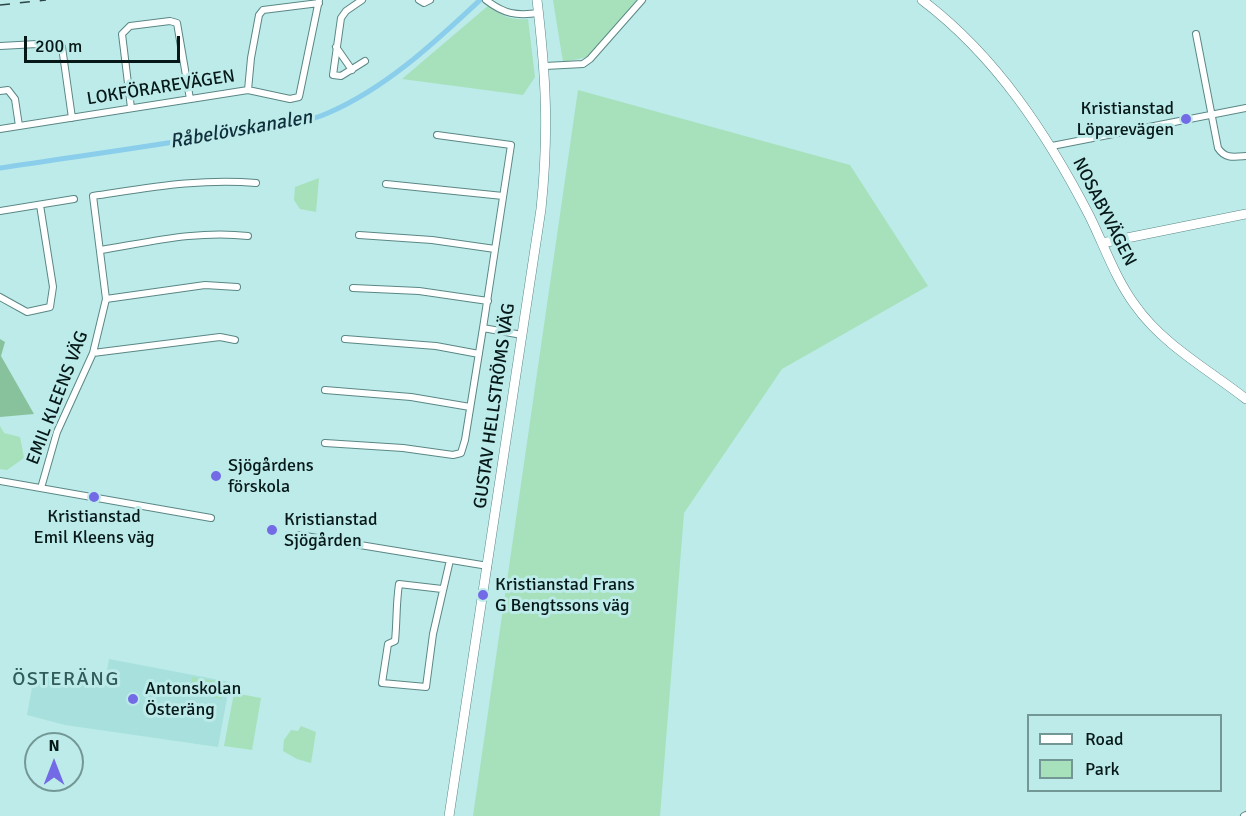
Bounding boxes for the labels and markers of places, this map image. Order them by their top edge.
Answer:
place label: Kristianstad Löparevägen [1076,98,1174,140]
marker: Kristianstad Löparevägen [1179,112,1193,126]
place label: Sjögårdens förskola [228,455,314,498]
marker: Sjögårdens förskola [209,469,223,483]
marker: Kristianstad Emil Kleens väg [87,490,101,504]
place label: Kristianstad Emil Kleens väg [34,506,154,548]
place label: Kristianstad Sjögården [284,509,377,552]
marker: Kristianstad Sjögården [265,523,279,537]
place label: Kristianstad Frans G Bengtssons väg [495,574,635,616]
marker: Kristianstad Frans G Bengtssons väg [476,588,490,602]
place label: Antonskolan Österäng [145,678,241,720]
marker: Antonskolan Österäng [126,692,140,706]

